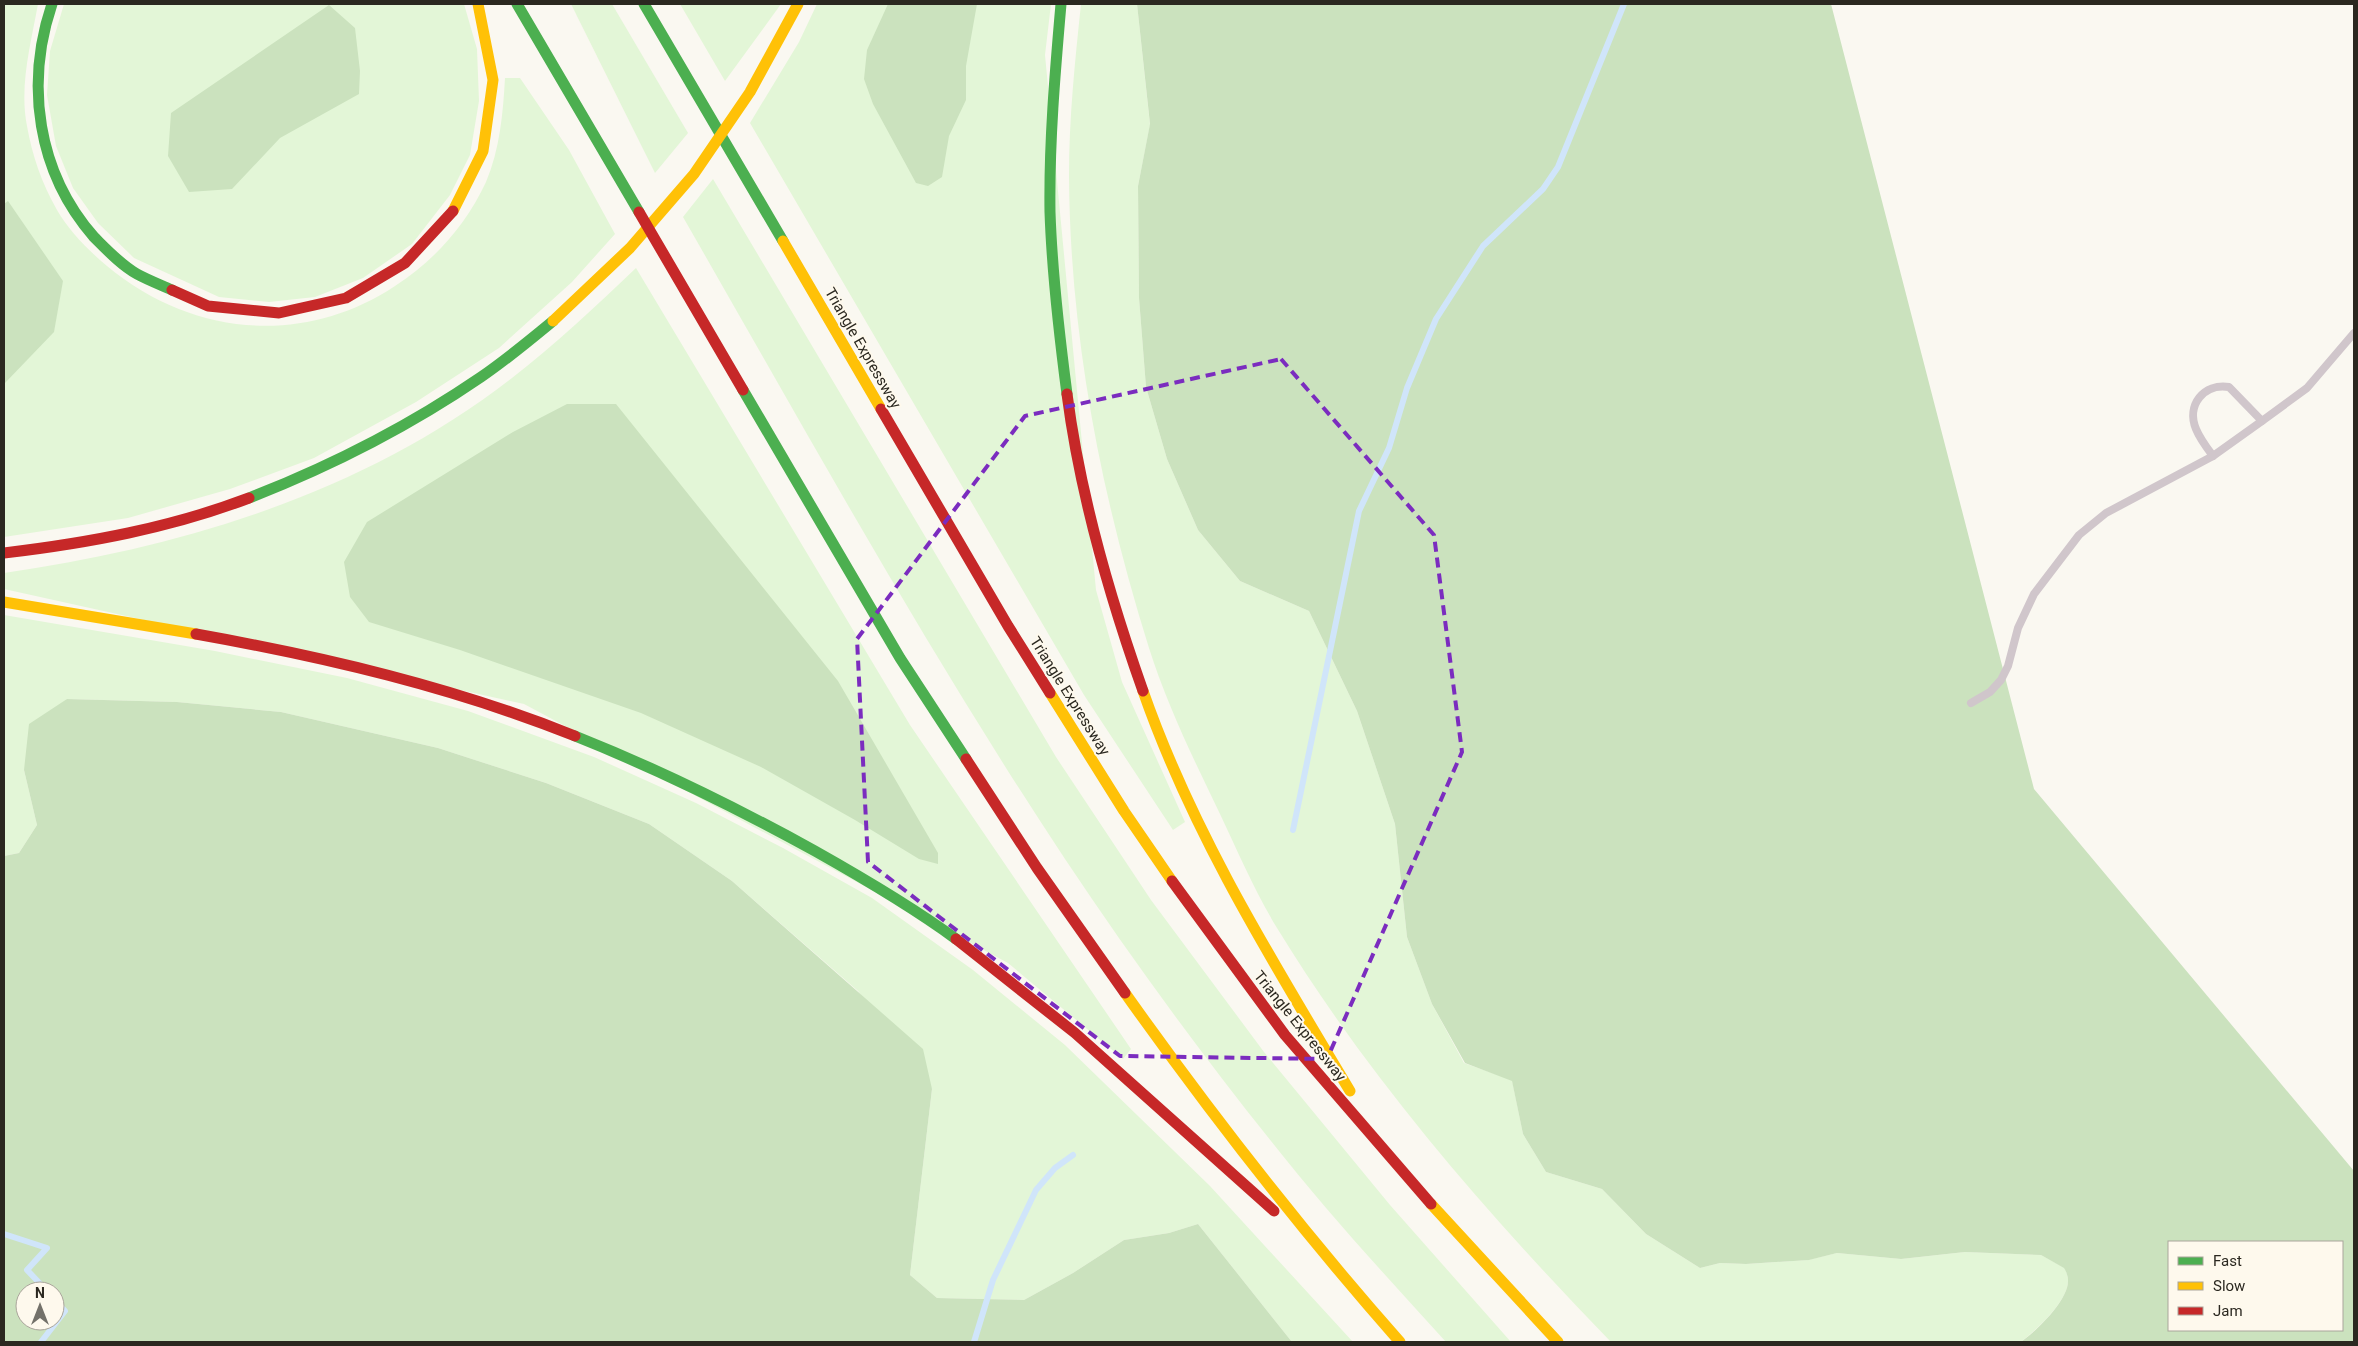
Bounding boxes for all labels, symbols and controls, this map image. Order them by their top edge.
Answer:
street label: Triangle Expressway [821,284,905,412]
street label: Triangle Expressway [1026,633,1114,759]
street label: Triangle Expressway [1250,967,1350,1085]
legend [2168,1241,2343,1331]
text: Fast [2213,1252,2242,1270]
text: Slow [2213,1277,2245,1295]
north arrow [15,1281,65,1331]
text: N [35,1285,45,1301]
text: Jam [2213,1302,2243,1320]

